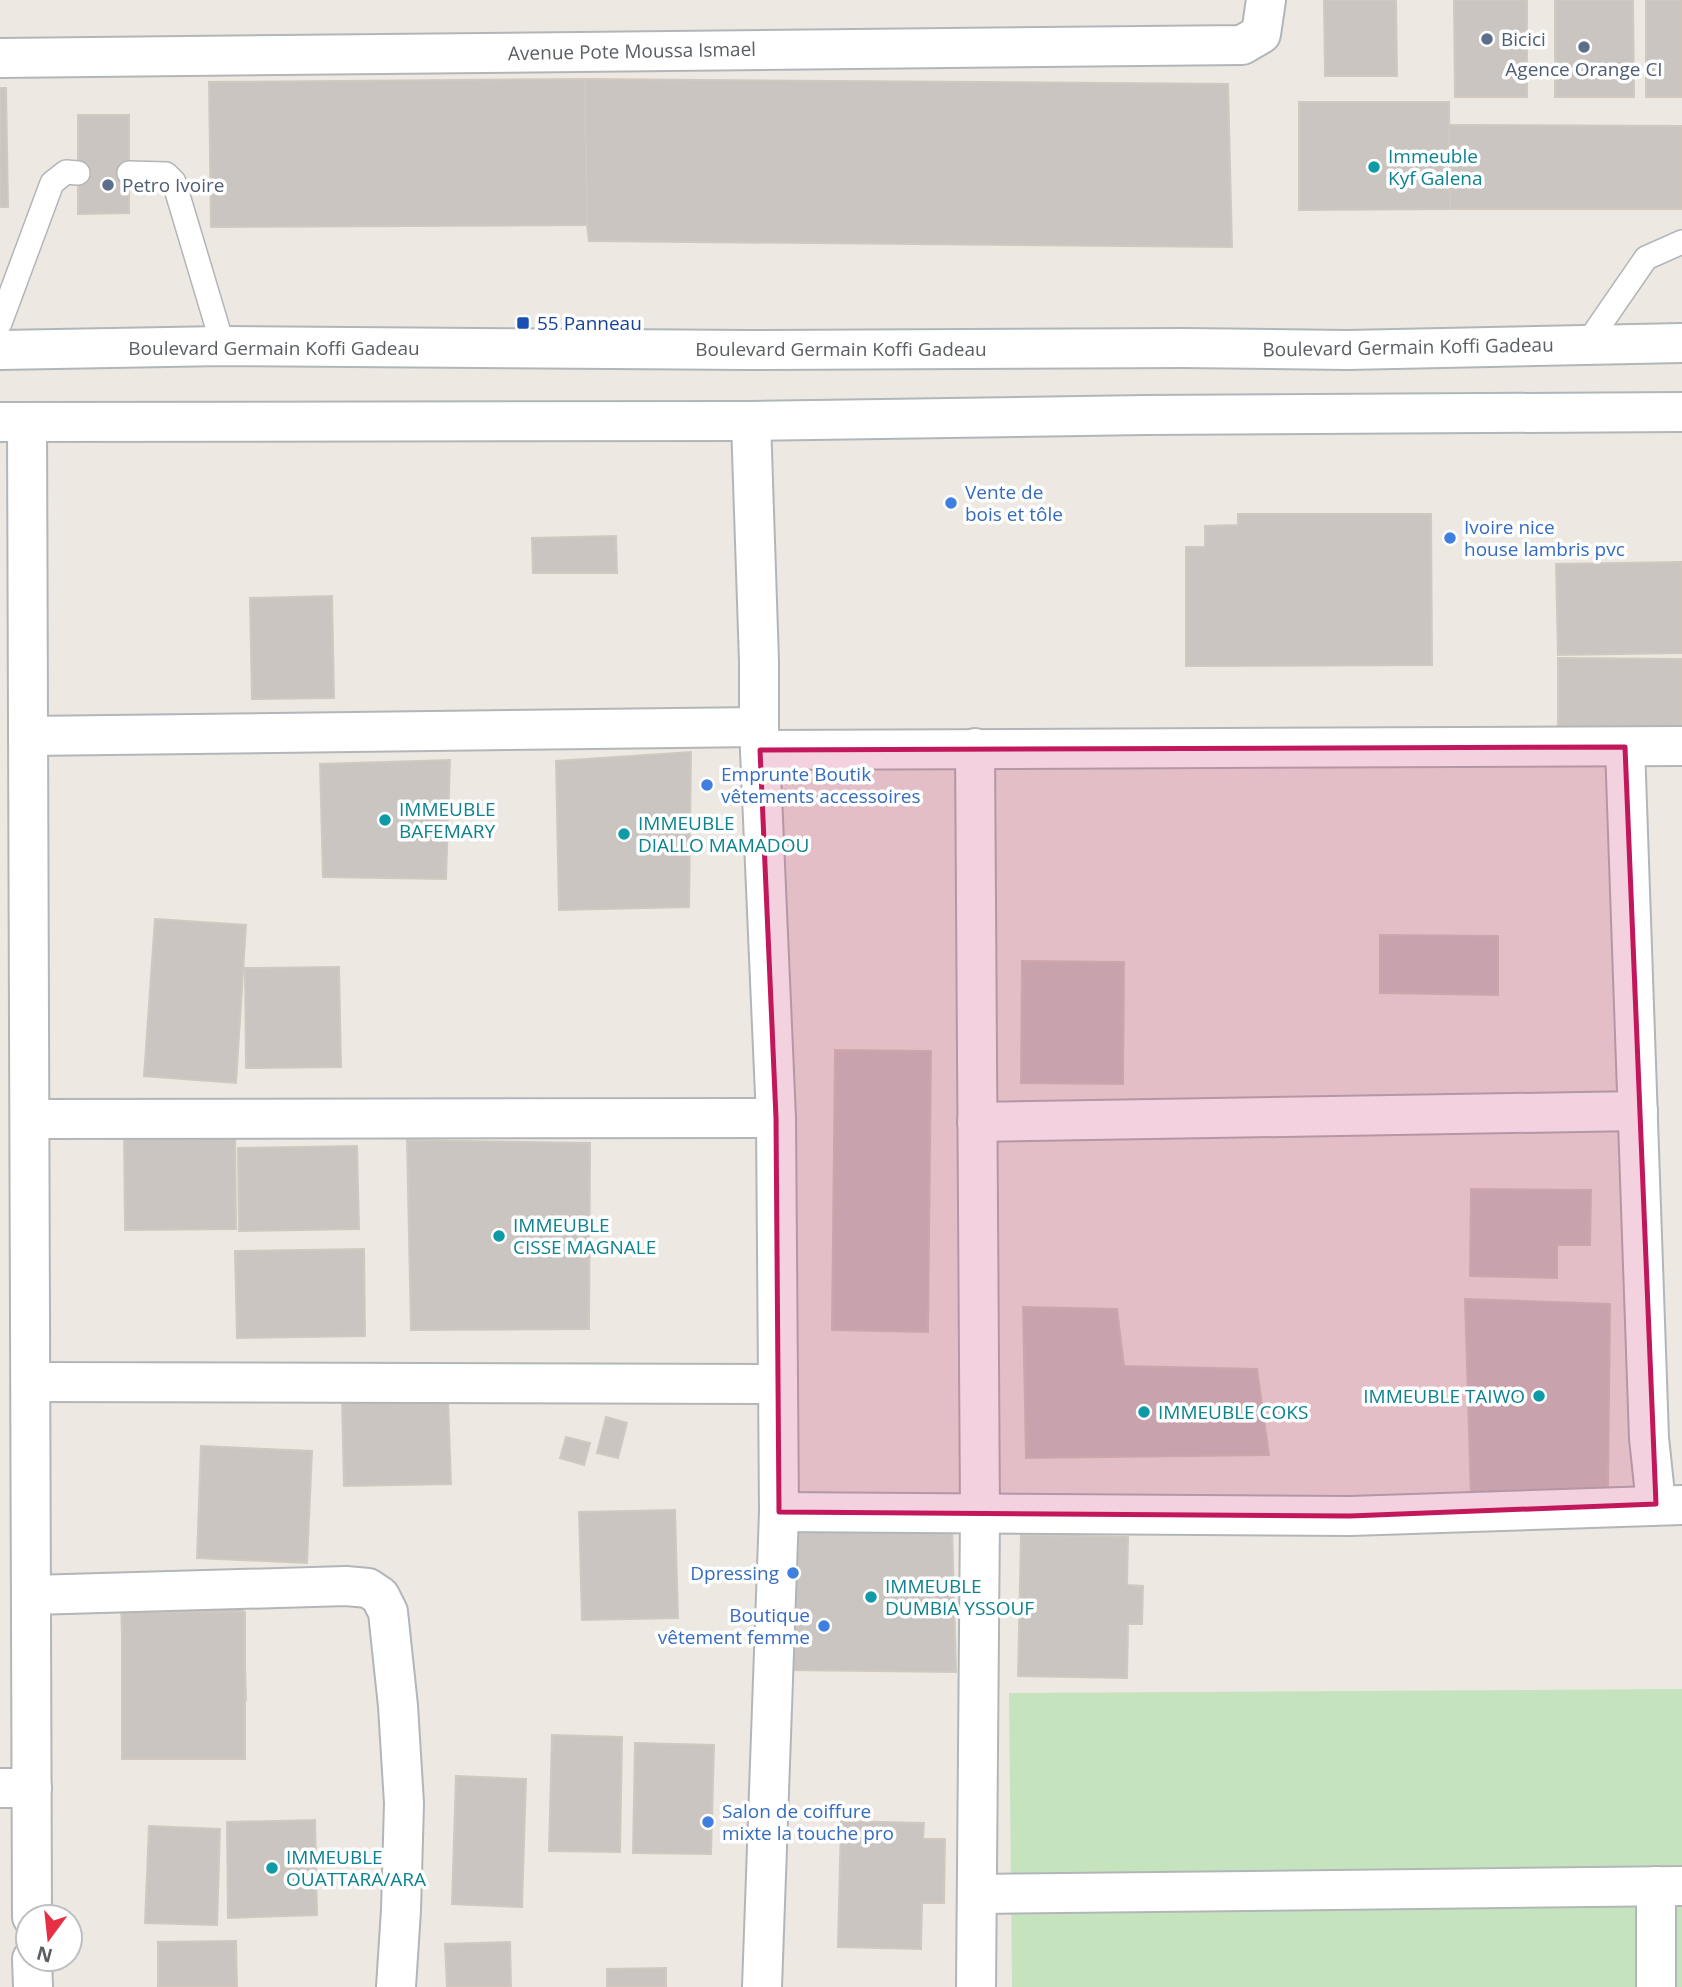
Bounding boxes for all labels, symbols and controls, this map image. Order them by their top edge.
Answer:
place label: Bicici [1501,26,1546,52]
marker: Bicici [1479,31,1495,47]
street label: Avenue Pote Moussa Ismael [508,36,756,66]
marker: Agence Orange CI [1576,39,1592,55]
place label: Agence Orange CI [1505,56,1663,82]
place label: Immeuble Kyf Galena [1388,143,1483,191]
marker: Immeuble Kyf Galena [1366,159,1382,175]
place label: Petro Ivoire [122,172,224,198]
marker: Petro Ivoire [100,177,116,193]
place label: 55 Panneau [537,310,642,336]
marker: 55 Panneau [515,315,531,331]
street label: Boulevard Germain Koffi Gadeau [1262,331,1554,363]
street label: Boulevard Germain Koffi Gadeau [128,335,420,361]
street label: Boulevard Germain Koffi Gadeau [695,336,987,362]
place label: Vente de bois et tôle [965,479,1063,527]
marker: Vente de bois et tôle [943,495,959,511]
place label: Ivoire nice house lambris pvc [1464,514,1625,562]
marker: Ivoire nice house lambris pvc [1442,530,1458,546]
place label: Emprunte Boutik vêtements accessoires [721,761,921,809]
marker: Emprunte Boutik vêtements accessoires [699,777,715,793]
place label: IMMEUBLE BAFEMARY [399,796,496,844]
place label: IMMEUBLE DIALLO MAMADOU [638,810,809,858]
marker: IMMEUBLE BAFEMARY [377,812,393,828]
marker: IMMEUBLE DIALLO MAMADOU [616,826,632,842]
place label: IMMEUBLE CISSE MAGNALE [513,1212,656,1260]
marker: IMMEUBLE CISSE MAGNALE [491,1228,507,1244]
place label: IMMEUBLE TAIWO [1363,1383,1525,1409]
marker: IMMEUBLE TAIWO [1531,1388,1547,1404]
place label: IMMEUBLE COKS [1158,1399,1308,1425]
marker: IMMEUBLE COKS [1136,1404,1152,1420]
place label: Dpressing [690,1560,779,1586]
marker: Dpressing [785,1565,801,1581]
place label: IMMEUBLE DUMBIA YSSOUF [885,1573,1034,1621]
marker: IMMEUBLE DUMBIA YSSOUF [863,1589,879,1605]
place label: Boutique vêtement femme [658,1602,810,1650]
marker: Boutique vêtement femme [816,1618,832,1634]
place label: Salon de coiffure mixte la touche pro [722,1798,894,1846]
marker: Salon de coiffure mixte la touche pro [700,1814,716,1830]
place label: IMMEUBLE OUATTARA/ARA [286,1844,426,1892]
marker: IMMEUBLE OUATTARA/ARA [264,1860,280,1876]
north arrow [14,1903,84,1973]
text: N [34,1940,55,1969]

